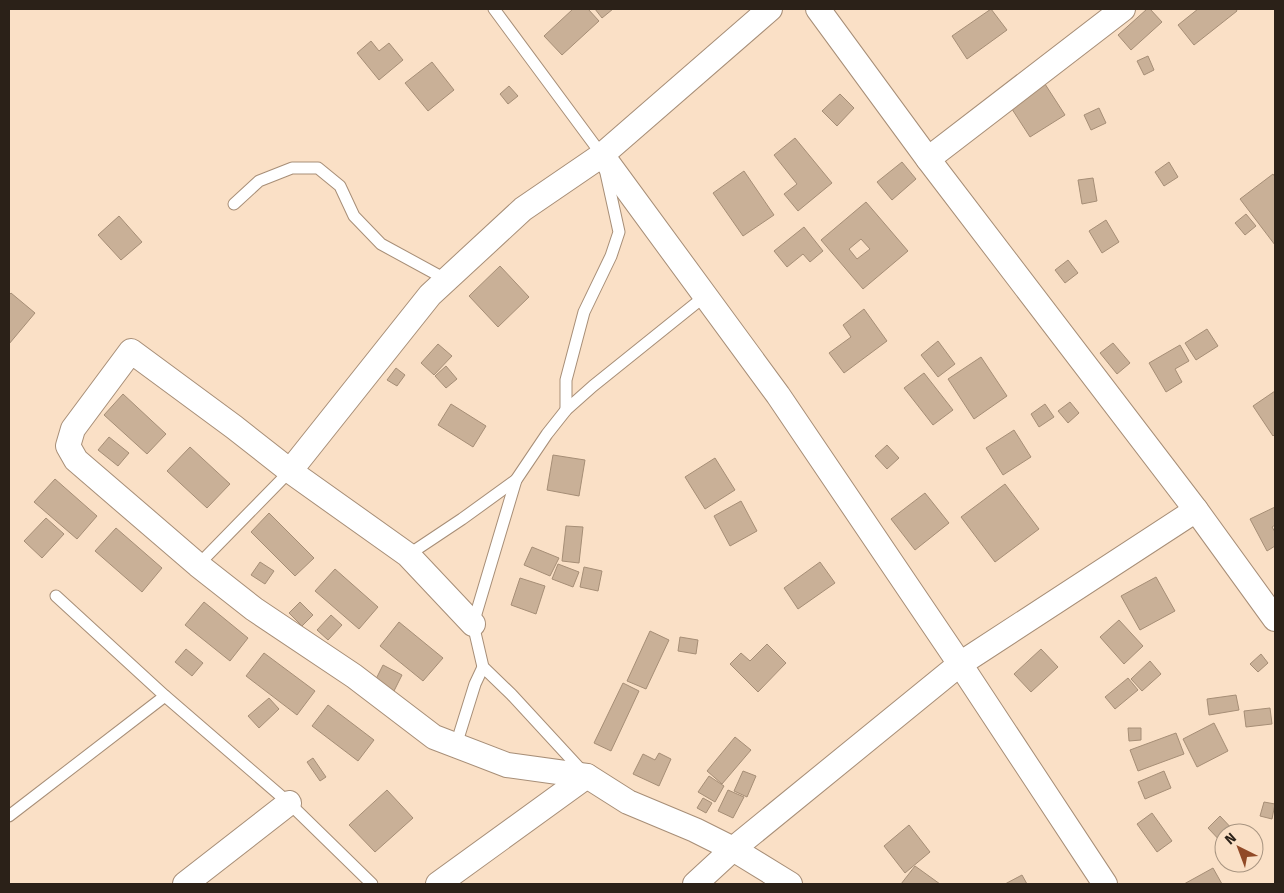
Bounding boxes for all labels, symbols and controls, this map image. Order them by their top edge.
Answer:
north arrow [1214,823,1264,873]
text: N [1221,829,1240,848]

